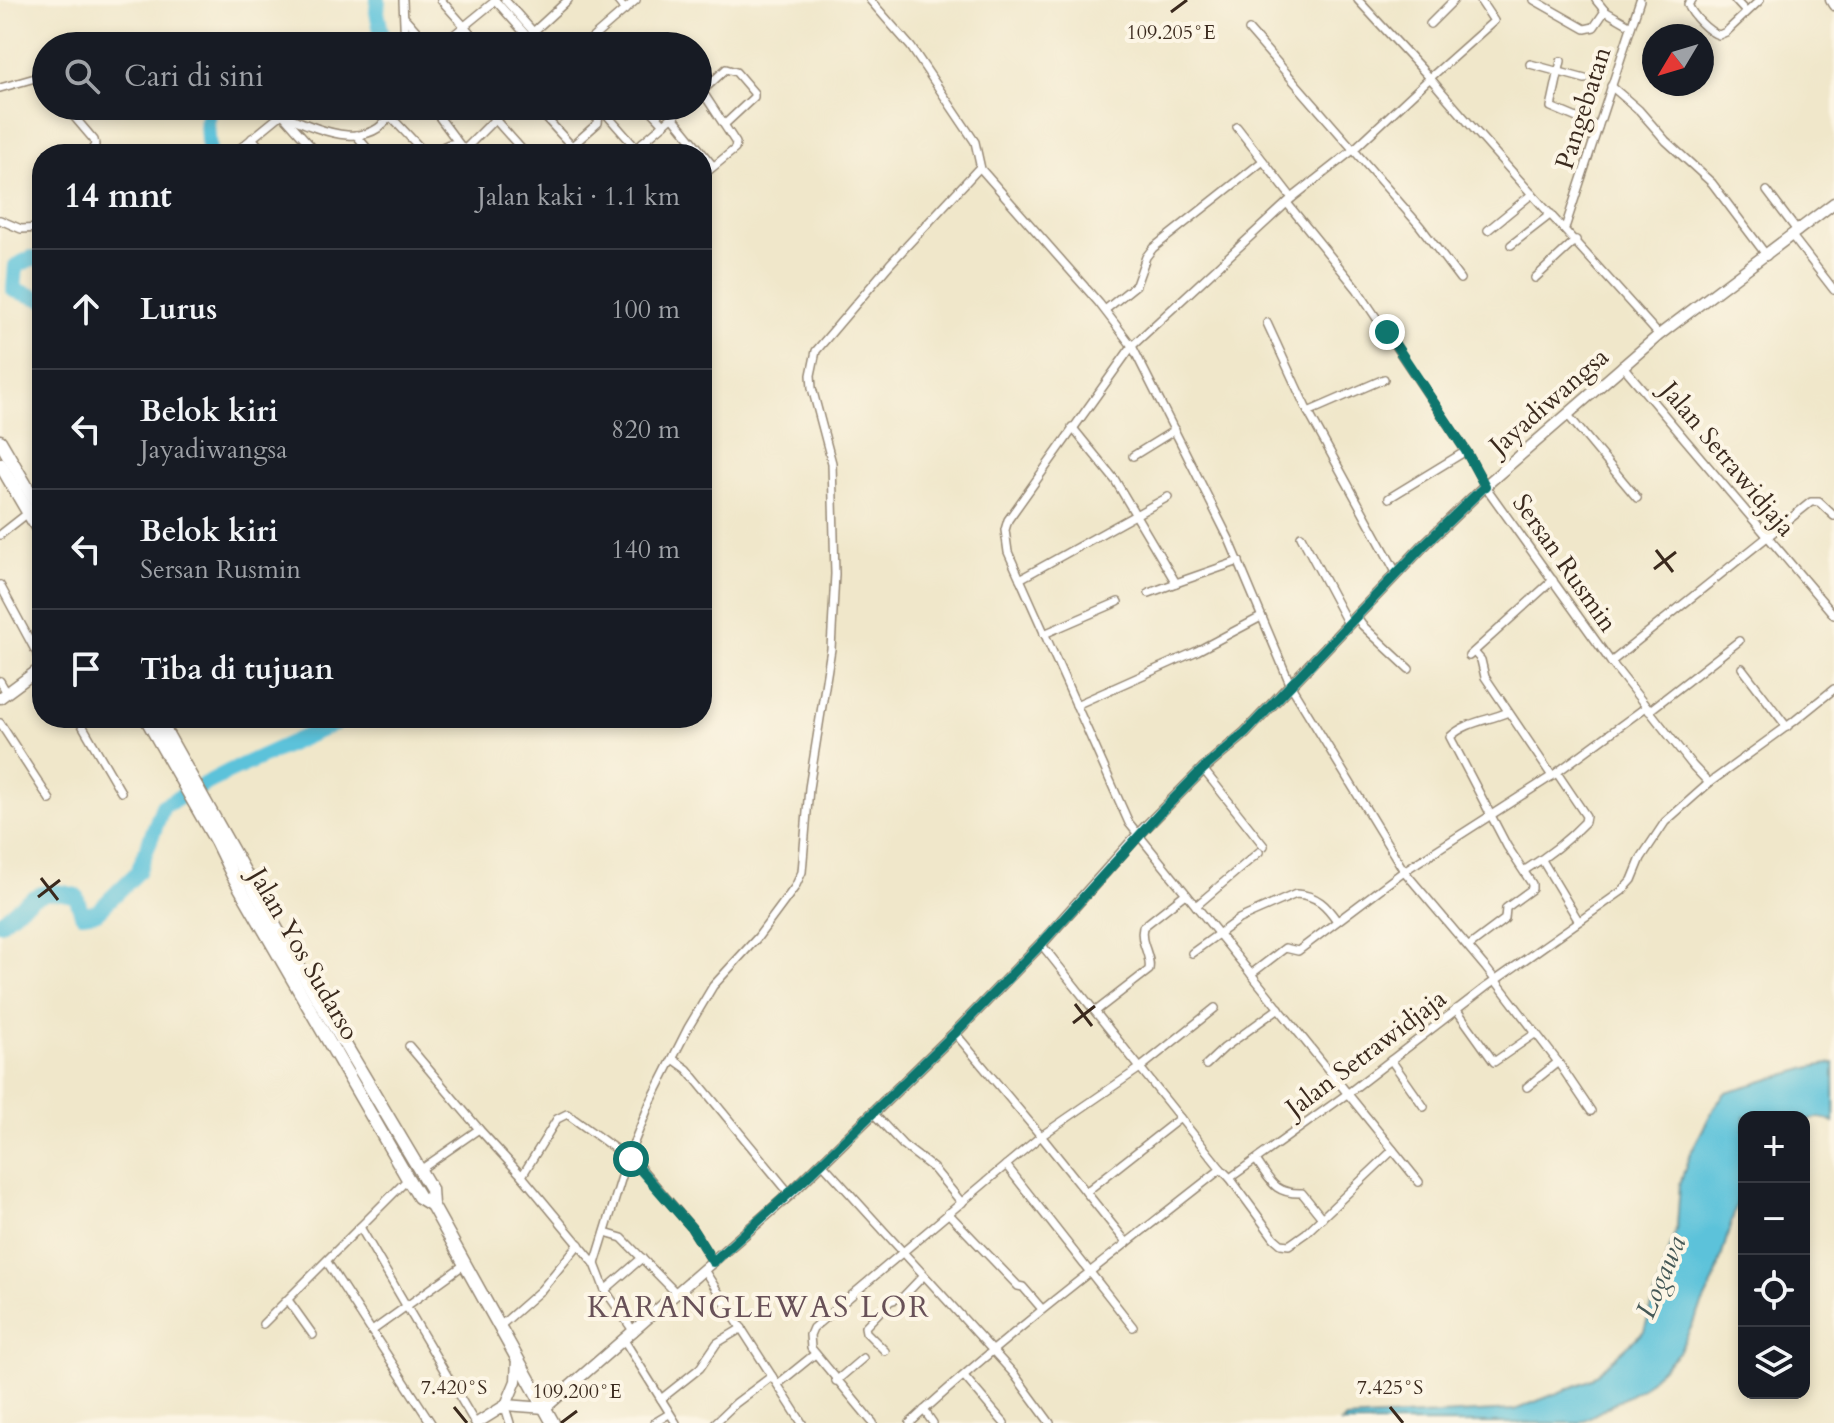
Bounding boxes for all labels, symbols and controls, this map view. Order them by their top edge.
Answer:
text: 109.205°E [1126,19,1216,46]
north arrow [1642,24,1714,96]
search box [32,32,712,120]
street label: Pangebatan [1547,42,1619,174]
icon: search [60,54,104,98]
text: Cari di sini [124,56,264,97]
text: 14 mnt [64,173,172,219]
text: Jalan kaki · 1.1 km [477,179,680,214]
icon: ahead [64,287,108,331]
text: Lurus [140,289,217,330]
text: 100 m [611,292,680,327]
route end [1369,314,1405,350]
street label: Jayadiwangsa [1479,339,1616,465]
street label: Jalan Setrawidjaja [1650,371,1803,544]
text: Belok kiri [140,391,278,432]
icon: left [64,407,108,451]
text: 820 m [611,412,680,447]
text: Jayadiwangsa [140,432,288,467]
street label: Sersan Rusmin [1504,487,1626,639]
text: Belok kiri [140,511,278,552]
icon: left [64,527,108,571]
text: 140 m [611,532,680,567]
text: Sersan Rusmin [140,552,301,587]
icon: arrive [64,647,108,691]
text: Tiba di tujuan [140,649,334,690]
street label: Jalan Yos Sudarso [239,858,367,1046]
street label: Jalan Setrawidjaja [1275,981,1453,1127]
map controls [1738,1111,1810,1399]
button: + [1738,1111,1810,1183]
route start [613,1141,649,1177]
button: − [1738,1183,1810,1255]
water label: Logawa [1627,1230,1695,1324]
button: locate [1738,1255,1810,1327]
district label: KARANGLEWAS LOR [587,1287,931,1328]
button: layers [1738,1327,1810,1399]
text: 7.420°S [421,1374,487,1401]
text: 7.425°S [1357,1374,1423,1401]
text: 109.200°E [532,1378,622,1405]

